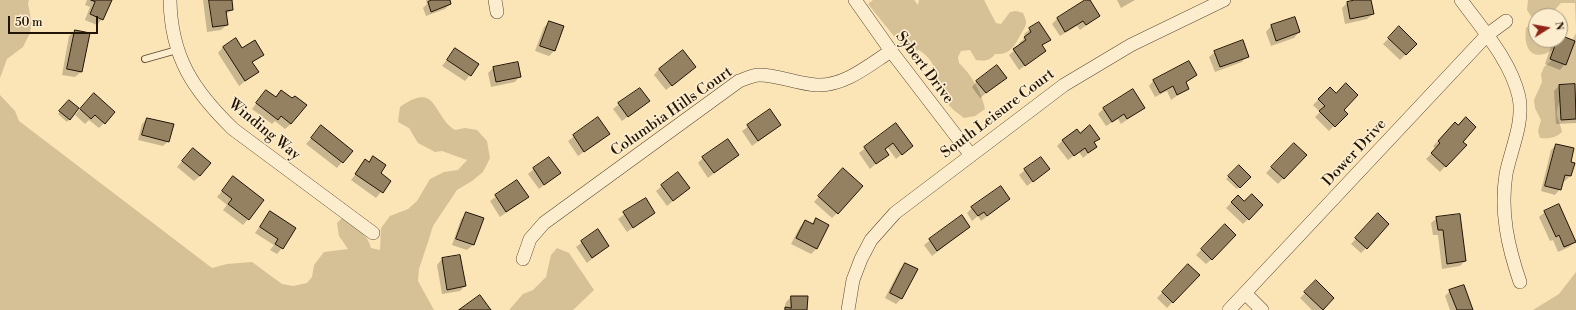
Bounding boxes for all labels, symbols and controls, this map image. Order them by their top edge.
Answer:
scale bar [10,8,100,34]
north arrow [1528,8,1568,48]
text: 50 m [15,15,43,30]
text: N [1551,20,1566,32]
street label: Sybert Drive [891,29,957,107]
street label: Columbia Hills Court [608,63,736,161]
street label: South Leisure Court [938,66,1058,162]
street label: Winding Way [224,95,304,165]
street label: Dower Drive [1319,116,1391,190]

